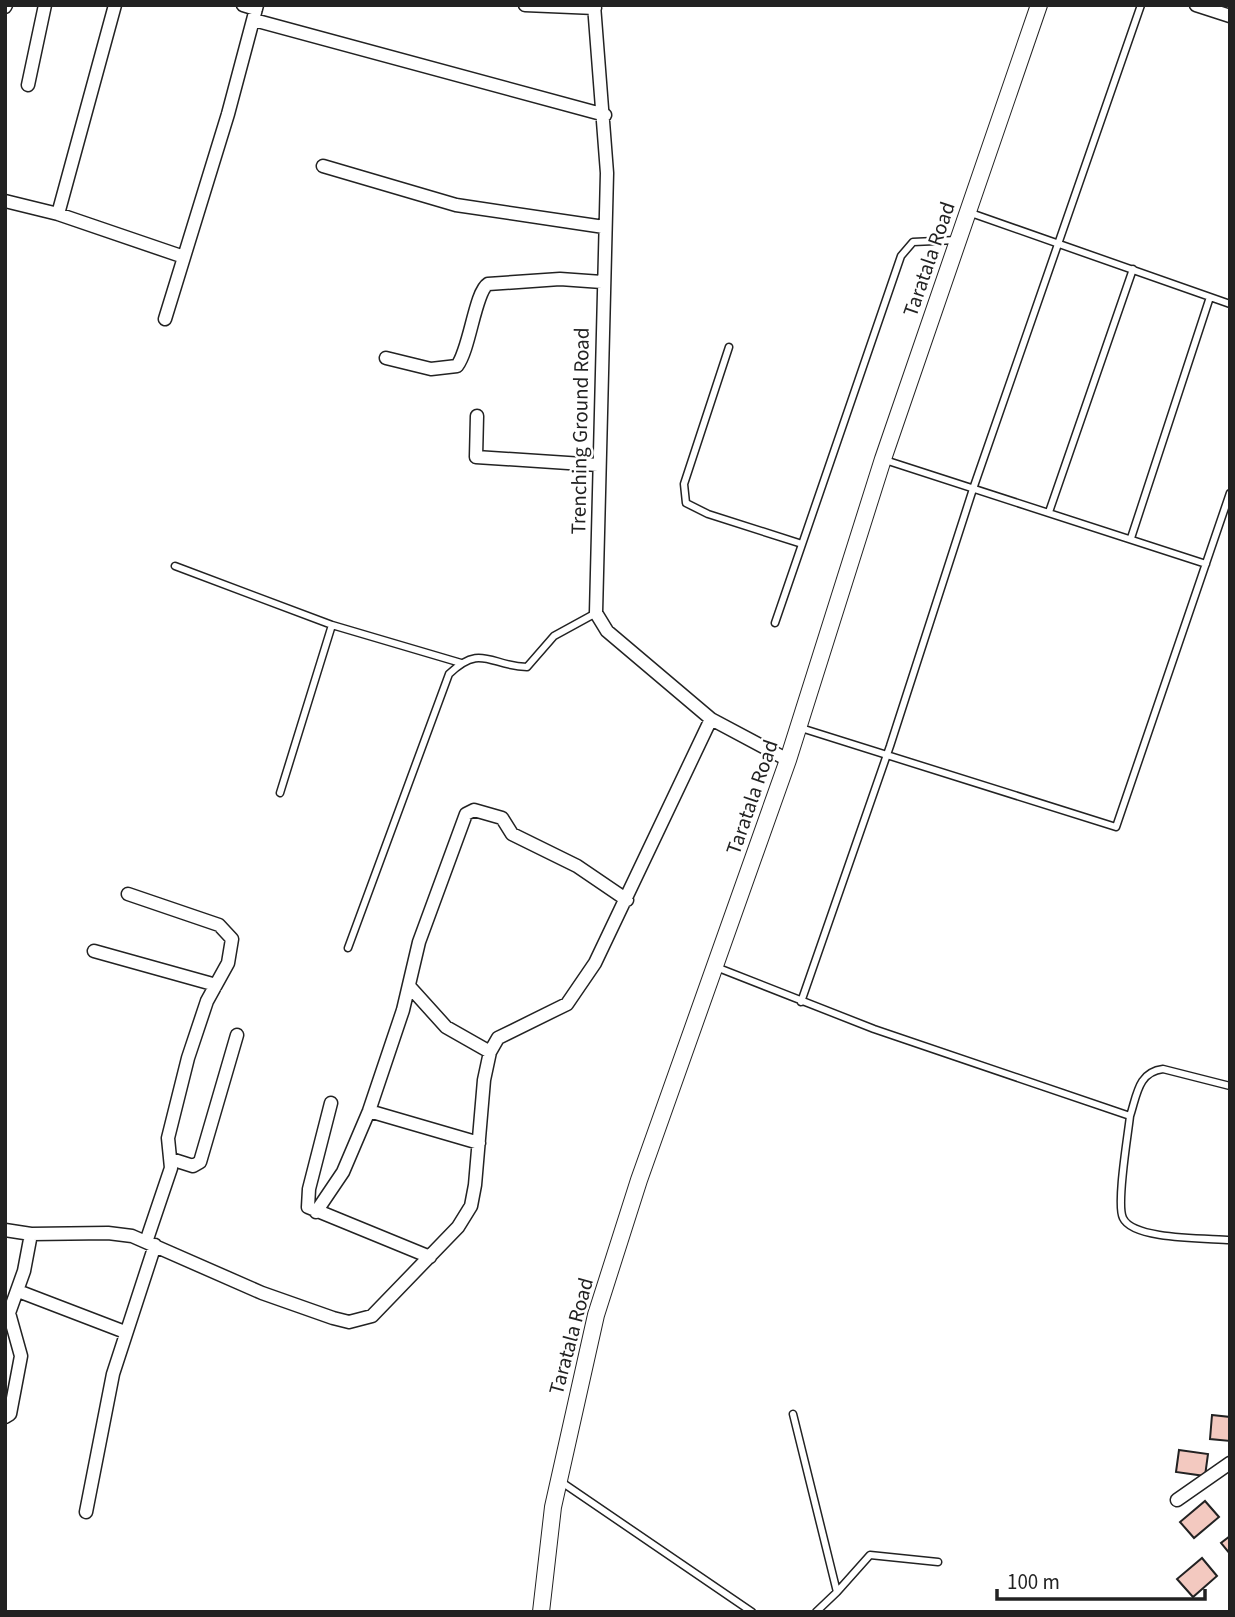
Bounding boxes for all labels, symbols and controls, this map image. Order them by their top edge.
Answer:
street label: Taratala Road [895,197,963,321]
street label: Trenching Ground Road [563,327,597,535]
street label: Taratala Road [718,735,786,859]
street label: Taratala Road [541,1274,601,1398]
scale bar [997,1558,1205,1602]
text: 100 m [1007,1567,1060,1597]

